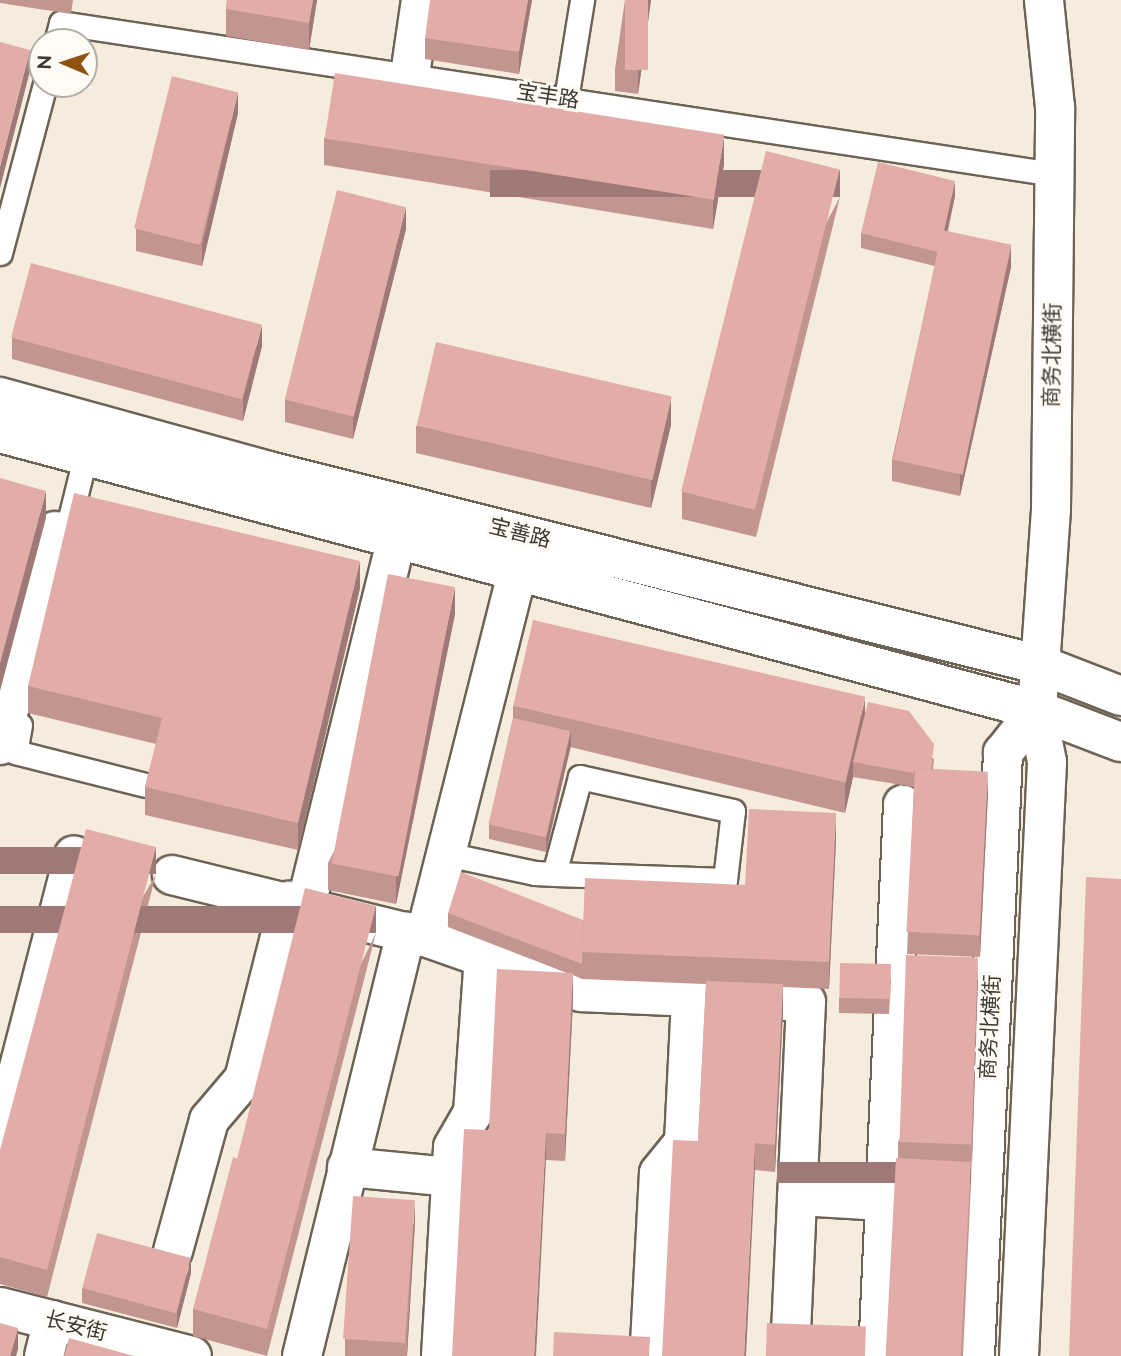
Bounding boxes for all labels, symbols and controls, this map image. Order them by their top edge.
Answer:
north arrow [28,28,98,98]
text: N [33,55,55,70]
street label: 宝丰路 [515,79,581,113]
street label: 商务北横街 [1038,302,1066,408]
street label: 宝善路 [486,513,554,553]
street label: 商务北横街 [975,974,1005,1080]
street label: 长安街 [42,1306,110,1346]

